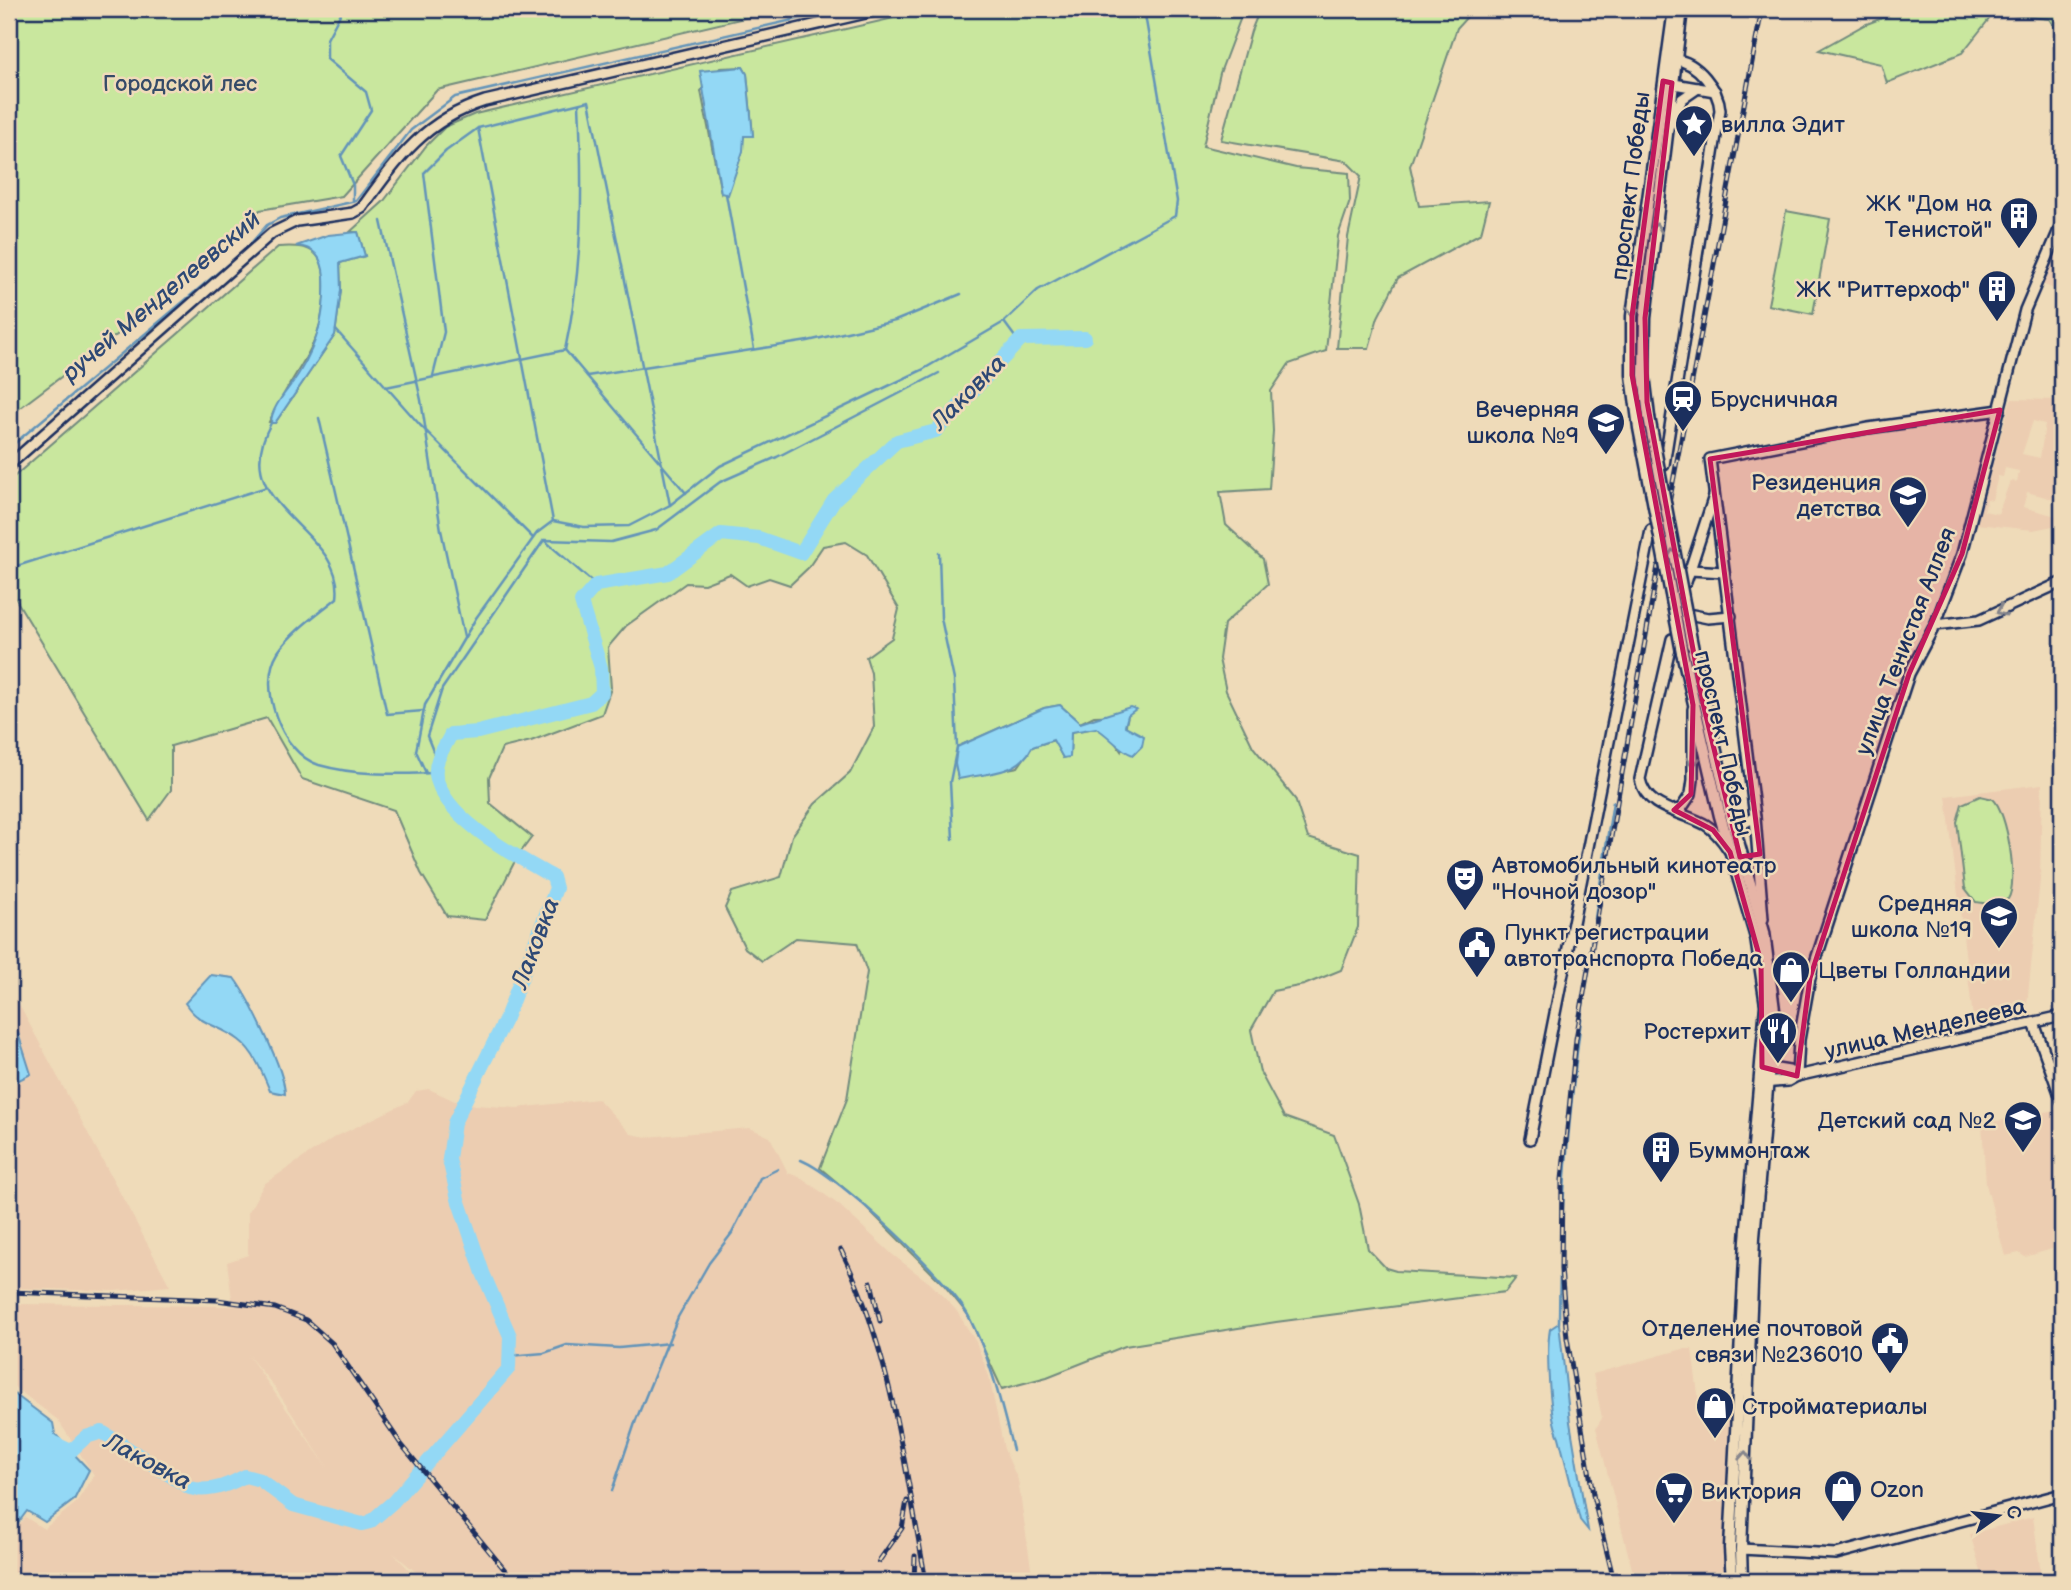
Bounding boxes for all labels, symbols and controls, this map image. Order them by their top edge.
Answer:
park label: Городской лес [103,70,257,98]
street label: проспект Победы [1606,90,1656,282]
place icon: вилла Эдит [1673,103,1715,158]
place label: вилла Эдит [1721,111,1845,139]
place label: ЖК "Дом на Тенистой" [1866,190,1992,244]
building icon: ЖК "Дом на Тенистой" [1998,195,2040,250]
water label: ручей Менделеевский [55,205,267,389]
one-way arrow [1648,222,1663,233]
building icon: ЖК "Риттерхоф" [1976,268,2018,323]
place label: ЖК "Риттерхоф" [1796,276,1970,304]
one-way arrow [1626,307,1641,318]
water label: Лаковка [923,349,1012,437]
station icon: Брусничная [1662,378,1704,433]
place label: Брусничная [1710,386,1838,414]
place label: Вечерняя школа №9 [1467,396,1579,450]
school or university icon: Вечерняя школа №9 [1585,401,1627,456]
place label: Резиденция детства [1751,469,1881,523]
school or university icon: Резиденция детства [1887,474,1929,529]
street label: улица Тенистая Аллея [1850,524,1962,759]
one-way arrow [1667,548,1682,560]
one-way arrow [1996,603,2008,617]
street label: проспект Победы [1688,647,1758,839]
one-way arrow [1685,757,1701,768]
place label: Автомобильный кинотеатр "Ночной дозор" [1491,852,1777,906]
theatre icon: Автомобильный кинотеатр "Ночной дозор" [1444,857,1486,912]
place label: Средняя школа №19 [1851,890,1972,944]
water label: Лаковка [504,894,566,994]
school or university icon: Средняя школа №19 [1978,895,2020,950]
place label: Пункт регистрации автотранспорта Победа [1504,919,1763,973]
public building icon: Пункт регистрации автотранспорта Победа [1456,924,1498,979]
shop icon: Цветы Голландии [1770,949,1812,1004]
place label: Цветы Голландии [1818,957,2011,985]
street label: улица Менделеева [1822,992,2029,1066]
restaurant icon: Ростерхит [1757,1010,1799,1065]
place label: Ростерхит [1643,1018,1751,1046]
school or university icon: Детский сад №2 [2002,1099,2044,1154]
place label: Детский сад №2 [1818,1107,1996,1135]
building icon: Буммонтаж [1640,1129,1682,1184]
place label: Буммонтаж [1688,1137,1810,1165]
place label: Отделение почтовой связи №236010 [1642,1315,1863,1369]
public building icon: Отделение почтовой связи №236010 [1869,1320,1911,1375]
shop icon: Стройматериалы [1694,1385,1736,1440]
place label: Стройматериалы [1742,1393,1928,1421]
water label: Лаковка [98,1426,196,1496]
one-way arrow [1738,1451,1753,1462]
shop icon: Ozon [1822,1468,1864,1523]
supermarket icon: Виктория [1653,1470,1695,1525]
place label: Ozon [1870,1476,1924,1504]
place label: Виктория [1701,1478,1802,1506]
north arrow [1962,1482,2032,1552]
text: С [2000,1503,2026,1521]

